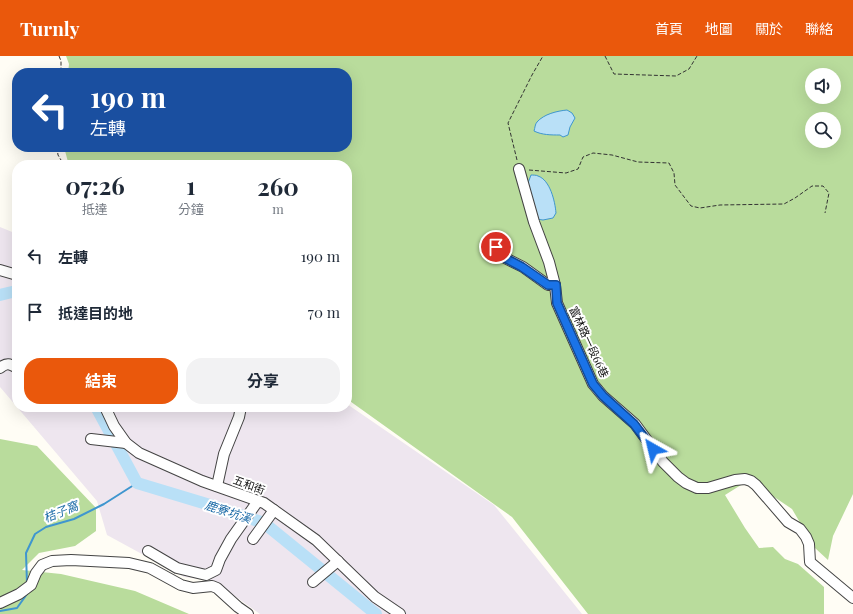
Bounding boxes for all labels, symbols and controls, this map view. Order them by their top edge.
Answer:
text: Turnly [20,15,80,41]
text: 首頁 [655,19,683,38]
text: 地圖 [705,19,733,38]
text: 關於 [755,19,783,38]
text: 聯絡 [805,19,833,38]
map controls [805,68,841,148]
button: sound [805,68,841,104]
text: 190 m [90,78,166,115]
icon: left [24,84,76,136]
button: search [805,112,841,148]
text: 左轉 [90,116,126,140]
text: 07:26 [65,169,125,201]
text: 1 [186,169,196,201]
text: 260 [257,170,299,202]
text: 抵達 [82,200,108,217]
text: 分鐘 [178,200,204,217]
text: m [272,200,284,217]
pin [479,230,513,264]
icon: arrive [485,236,507,258]
icon: left [24,245,46,267]
text: 190 m [301,246,340,266]
text: 左轉 [58,247,88,267]
icon: arrive [24,301,46,323]
text: 70 m [308,302,340,322]
text: 抵達目的地 [58,303,133,323]
street label: 富林路一段66巷 [566,304,613,380]
button: 結束 [24,358,178,404]
button: 分享 [186,358,340,404]
position arrow [632,428,674,470]
street label: 五和街 [231,472,267,497]
water label: 桔子窩 [41,496,82,525]
water label: 鹿寮坑溪 [203,496,256,527]

